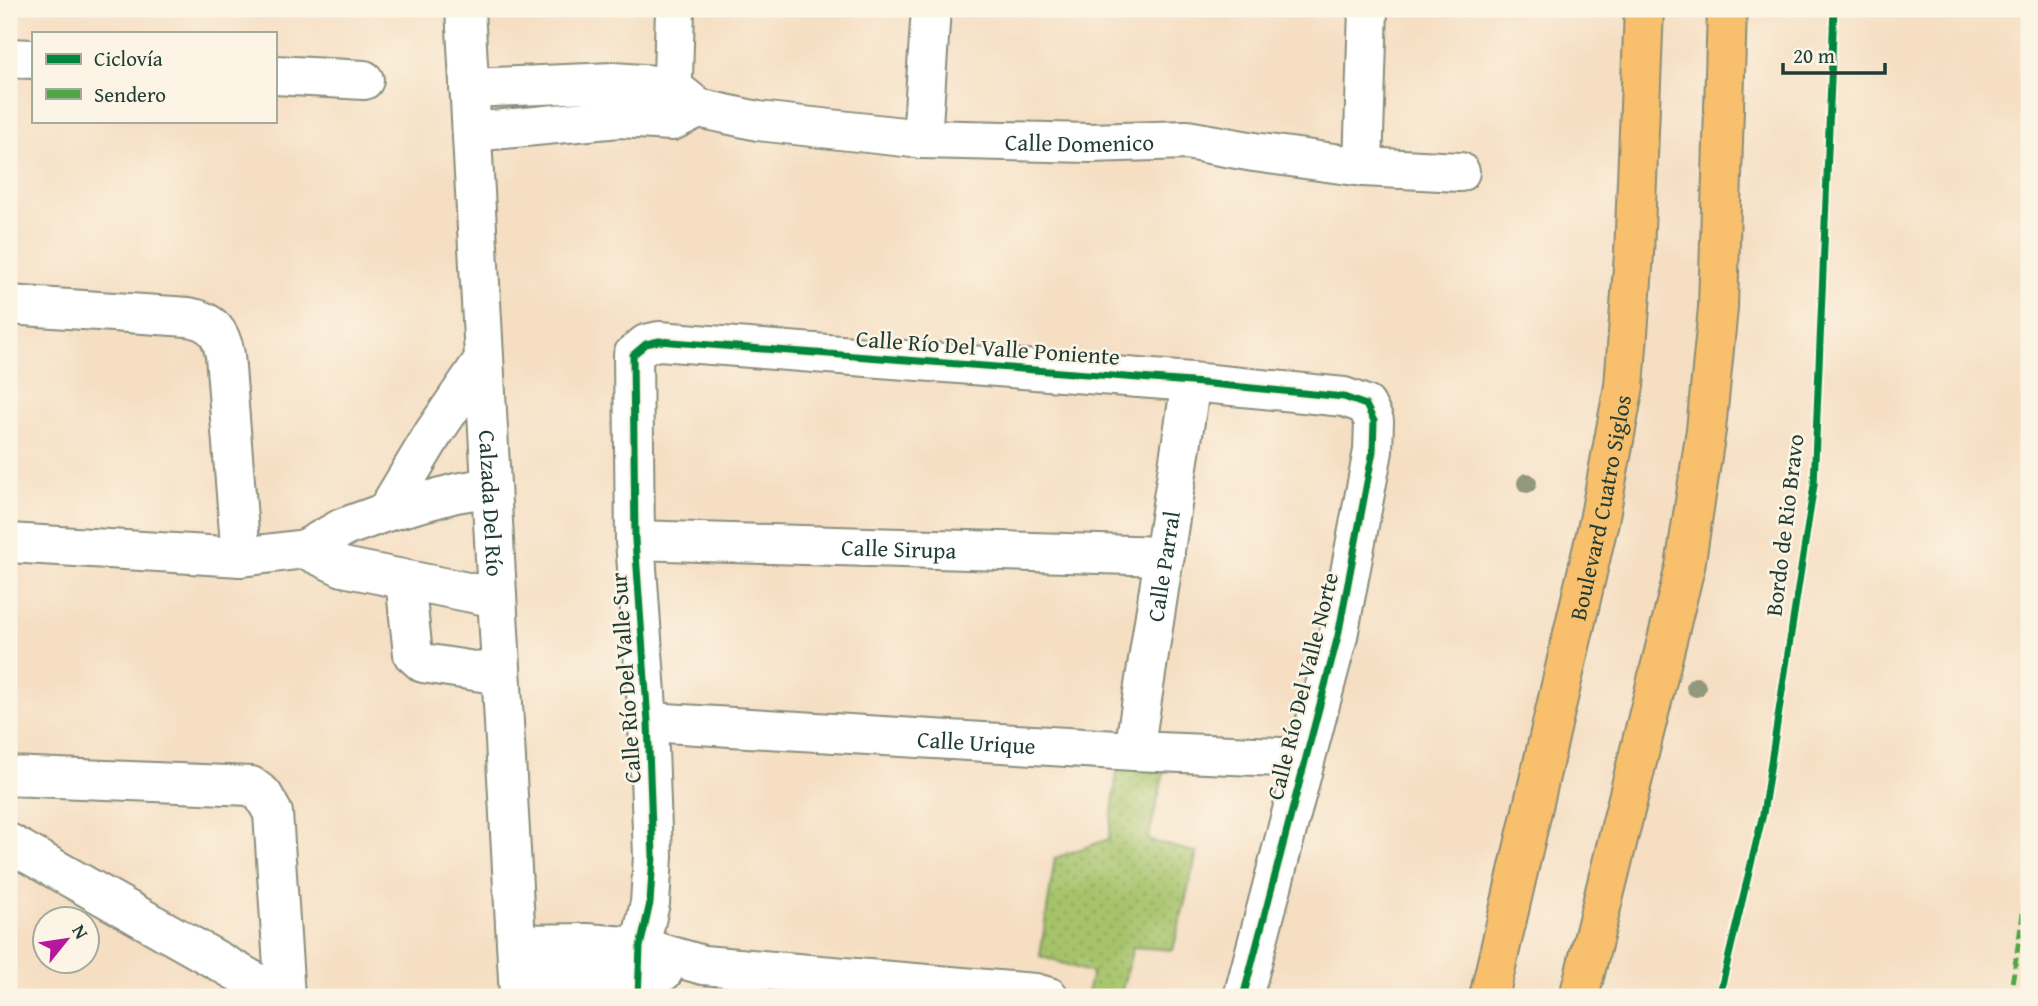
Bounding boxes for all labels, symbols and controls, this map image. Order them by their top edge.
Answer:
legend [32,32,276,122]
scale bar [1783,32,1884,76]
text: 20 m [1793,40,1835,71]
text: Ciclovía [94,43,163,74]
text: Sendero [94,79,166,110]
street label: Calle Domenico [1005,124,1154,160]
street label: Calle Río Del Valle Poniente [855,321,1121,373]
street label: Boulevard Cuatro Siglos [1560,392,1639,623]
street label: Calzada Del Río [472,429,512,577]
street label: Bordo de Rio Bravo [1756,432,1812,618]
street label: Calle Parral [1138,509,1187,624]
street label: Calle Sirupa [841,530,957,566]
street label: Calle Río Del Valle Norte [1258,569,1346,803]
street label: Calle Río Del Valle Sur [601,571,649,785]
street label: Calle Urique [916,722,1037,762]
north arrow [32,904,102,974]
text: N [65,919,96,944]

